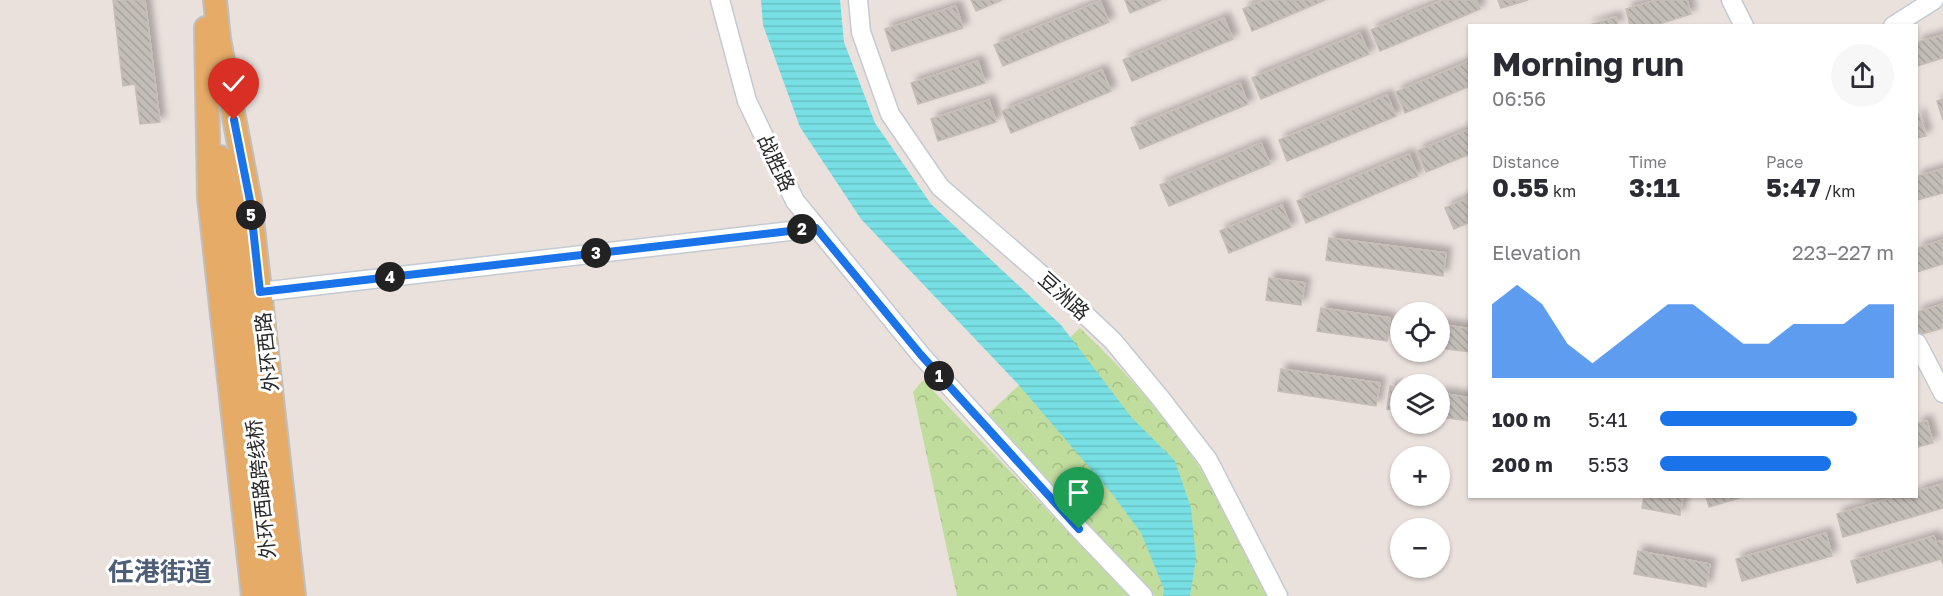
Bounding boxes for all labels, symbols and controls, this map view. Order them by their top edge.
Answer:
text: Morning run [1492,44,1684,83]
button: share [1831,44,1894,107]
pin [208,58,259,120]
icon: check [217,67,250,100]
text: 06:56 [1492,86,1546,110]
street label: 战胜路 [753,130,800,195]
text: Distance [1492,152,1559,172]
text: Time [1629,152,1667,172]
text: Pace [1766,152,1803,172]
text: 0.55 [1492,172,1549,203]
text: 3:11 [1629,172,1680,203]
text: 5:47 [1766,172,1821,203]
text: km [1549,181,1576,201]
text: /km [1821,181,1856,201]
pin: 5 [236,200,266,230]
text: 5 [246,205,256,225]
pin: 2 [787,214,817,244]
text: 2 [797,219,807,239]
pin: 3 [581,238,611,268]
text: Elevation [1492,240,1581,264]
text: 223–227 m [1792,240,1894,264]
text: 3 [591,243,601,263]
pin: 4 [375,262,405,292]
street label: 豆洲路 [1034,266,1095,324]
text: 4 [385,267,395,287]
map controls [1390,302,1450,578]
button: locate [1390,302,1450,362]
street label: 外环西路 [250,311,282,393]
pin: 1 [924,361,954,391]
text: 1 [935,366,943,386]
button: layers [1390,374,1450,434]
text: 100 m [1492,407,1551,431]
text: 5:41 [1588,407,1628,431]
street label: 外环西路跨线桥 [241,418,279,560]
button: + [1390,446,1450,506]
text: 200 m [1492,452,1553,476]
text: 5:53 [1588,452,1629,476]
pin [1053,467,1104,529]
icon: arrive [1062,476,1095,509]
button: − [1390,518,1450,578]
district label: 任港街道 [108,556,212,587]

